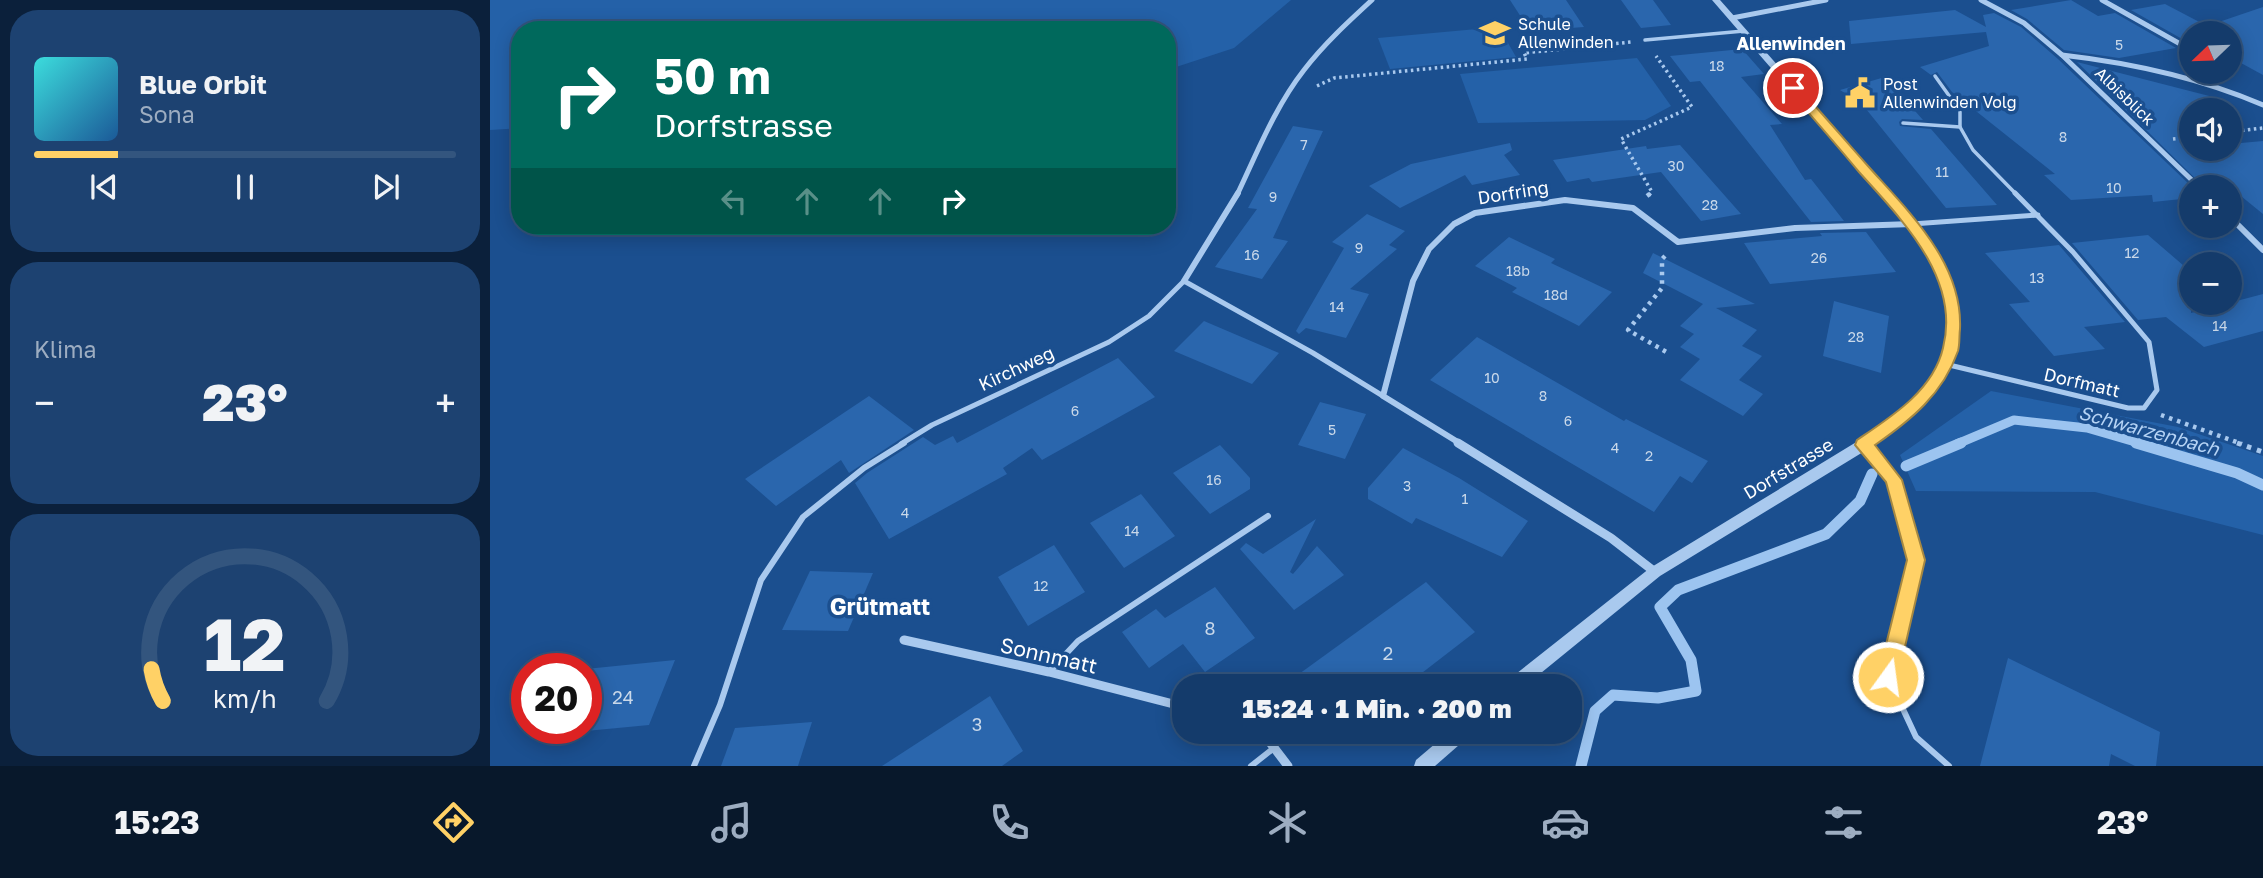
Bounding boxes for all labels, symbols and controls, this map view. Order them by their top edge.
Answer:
place label: Schule Allenwinden [1518,14,1614,52]
school or university icon: Schule Allenwinden [1478,16,1512,50]
north arrow [2179,21,2242,84]
map controls [2179,21,2242,315]
district label: Allenwinden [1736,32,1846,54]
house number: 5 [2115,36,2123,53]
text: 50 m [654,46,771,105]
icon: right [539,49,630,140]
house number: 18 [1709,57,1725,74]
pin [1763,58,1823,118]
street label: Albisblick [2091,63,2159,129]
text: Blue Orbit [139,69,267,100]
icon: arrive [1774,69,1812,107]
place label: Post Allenwinden Volg [1883,74,2017,112]
public building icon: Post Allenwinden Volg [1843,76,1877,110]
button: sound [2179,98,2242,161]
text: Sona [139,100,195,128]
text: Dorfstrasse [654,106,833,144]
house number: 8 [2059,128,2067,145]
house number: 7 [1300,136,1308,153]
house number: 30 [1668,157,1684,174]
house number: 11 [1935,163,1949,180]
icon: previous [85,168,123,206]
icon: pause [226,168,264,206]
icon: next [367,168,405,206]
button: + [2179,175,2242,238]
street label: Dorfring [1476,176,1550,208]
house number: 10 [2106,179,2122,196]
icon: left [715,182,753,220]
icon: ahead [788,182,826,220]
icon: ahead [861,182,899,220]
icon: right [934,182,972,220]
house number: 9 [1269,188,1277,205]
house number: 28 [1702,196,1718,213]
house number: 9 [1355,239,1363,256]
house number: 12 [2125,244,2139,261]
house number: 16 [1244,246,1260,263]
house number: 26 [1811,249,1827,266]
button: − [2179,252,2242,315]
house number: 18b [1506,262,1530,279]
house number: 13 [2030,269,2044,286]
house number: 18d [1544,286,1568,303]
house number: 14 [1329,298,1345,315]
house number: 14 [2212,317,2228,334]
house number: 28 [1848,328,1864,345]
text: Klima [34,335,97,363]
street label: Kirchweg [975,341,1057,395]
street label: Dorfmatt [2042,363,2122,401]
house number: 10 [1484,369,1500,386]
text: 23° [202,370,288,432]
text: − [34,380,55,425]
text: + [435,380,456,425]
house number: 8 [1539,387,1547,404]
water label: Schwarzenbach [2076,400,2223,460]
house number: 6 [1071,402,1079,419]
house number: 6 [1564,412,1572,429]
house number: 5 [1328,421,1336,438]
street label: Dorfstrasse [1739,433,1837,503]
house number: 4 [1611,439,1619,456]
house number: 2 [1645,447,1653,464]
house number: 16 [1206,471,1222,488]
house number: 3 [1403,477,1411,494]
house number: 1 [1462,490,1469,507]
house number: 4 [901,504,909,521]
house number: 14 [1124,522,1140,539]
house number: 12 [1034,577,1048,594]
district label: Grütmatt [830,592,930,620]
text: 12 [204,600,286,687]
house number: 8 [1205,617,1215,639]
street label: Sonnmatt [998,631,1100,679]
position arrow [1851,640,1925,714]
house number: 2 [1383,642,1393,664]
speed limit sign: 20 [511,653,602,744]
text: km/h [213,683,277,714]
house number: 24 [612,686,634,708]
text: 15:24 · 1 Min. · 200 m [1242,693,1512,724]
house number: 3 [972,713,982,735]
icon: directions [429,798,478,847]
icon: music [707,798,756,847]
icon: phone [985,798,1034,847]
icon: climate [1263,798,1312,847]
icon: car [1541,798,1590,847]
icon: filters [1819,798,1868,847]
text: 15:23 [115,803,200,841]
text: 23° [2097,803,2148,841]

